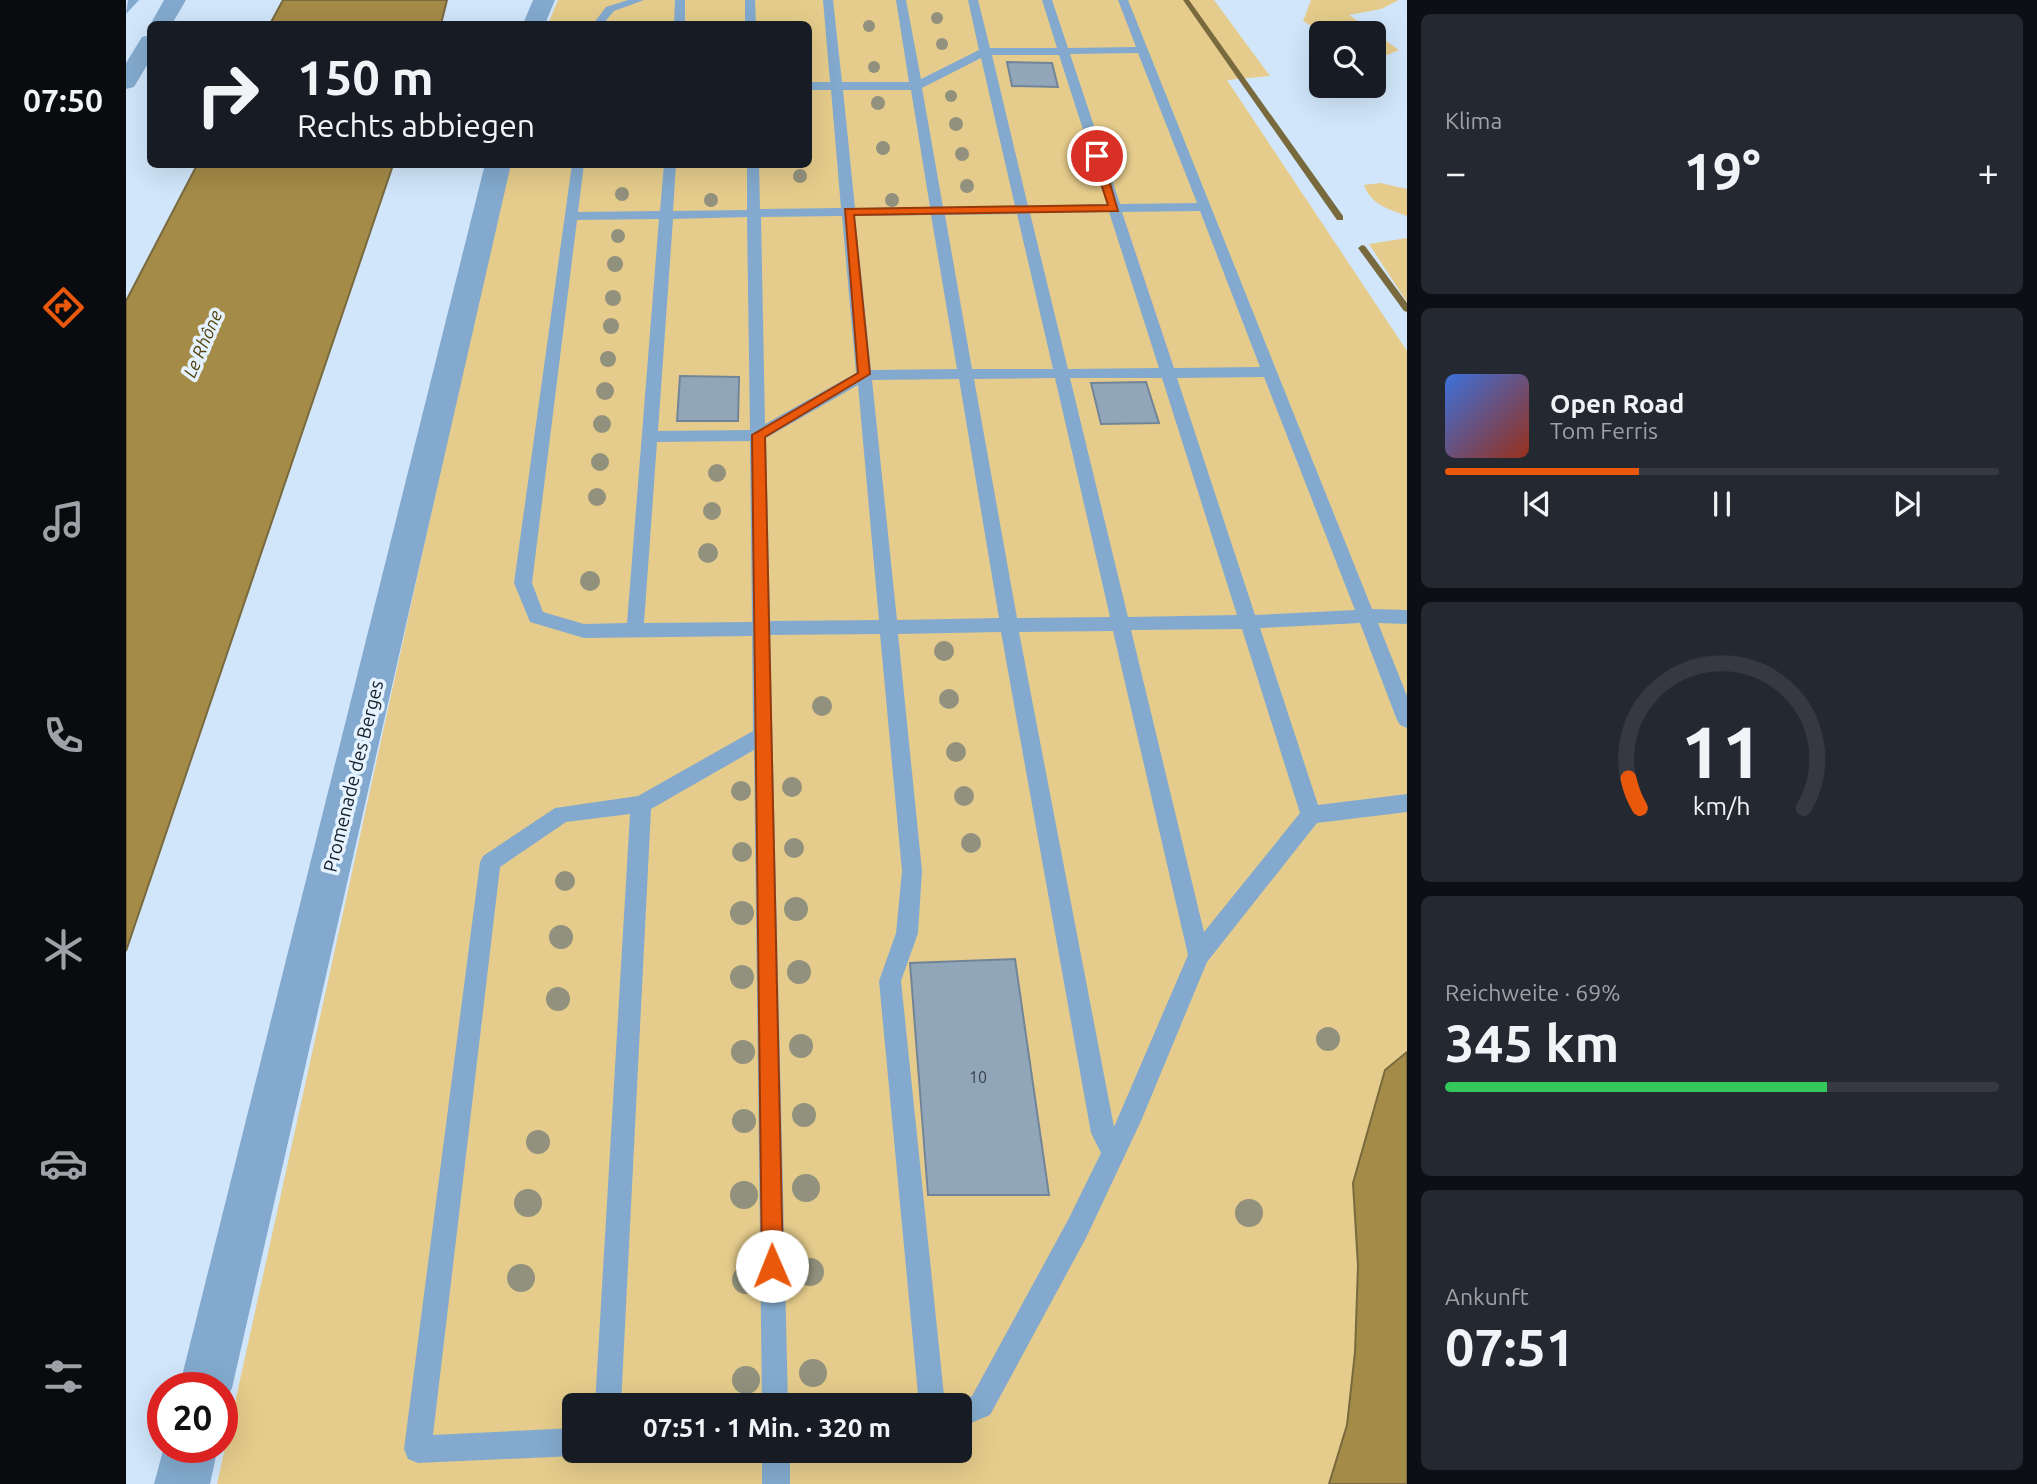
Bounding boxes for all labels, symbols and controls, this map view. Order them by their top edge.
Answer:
map controls [1309,21,1386,98]
button: search [1309,21,1386,98]
icon: right [182,49,273,140]
text: 150 m [297,49,434,104]
text: 07:50 [23,82,103,118]
text: Rechts abbiegen [297,107,535,143]
text: Klima [1445,108,1502,133]
pin [1067,126,1127,186]
icon: arrive [1078,137,1116,175]
text: 19° [1683,142,1761,200]
text: − [1445,151,1466,193]
text: + [1978,151,1999,193]
icon: directions [39,283,88,332]
water label: Le Rhône [179,307,225,380]
text: Open Road [1550,389,1684,418]
text: Tom Ferris [1550,418,1658,443]
icon: previous [1518,485,1556,523]
icon: pause [1703,485,1741,523]
icon: next [1888,485,1926,523]
icon: music [39,497,88,546]
street label: Promenade des Berges [319,678,387,874]
text: 11 [1681,710,1763,792]
icon: phone [39,711,88,760]
text: km/h [1693,792,1751,820]
icon: climate [39,925,88,974]
text: Reichweite · 69% [1445,980,1621,1005]
text: 345 km [1445,1014,1619,1072]
house number: 10 [969,1068,987,1086]
icon: car [39,1139,88,1188]
position arrow [735,1229,809,1303]
text: Ankunft [1445,1284,1529,1309]
text: 07:51 [1445,1318,1575,1376]
icon: filters [39,1352,88,1401]
speed limit sign: 20 [147,1372,238,1463]
text: 07:51 · 1 Min. · 320 m [643,1413,891,1442]

